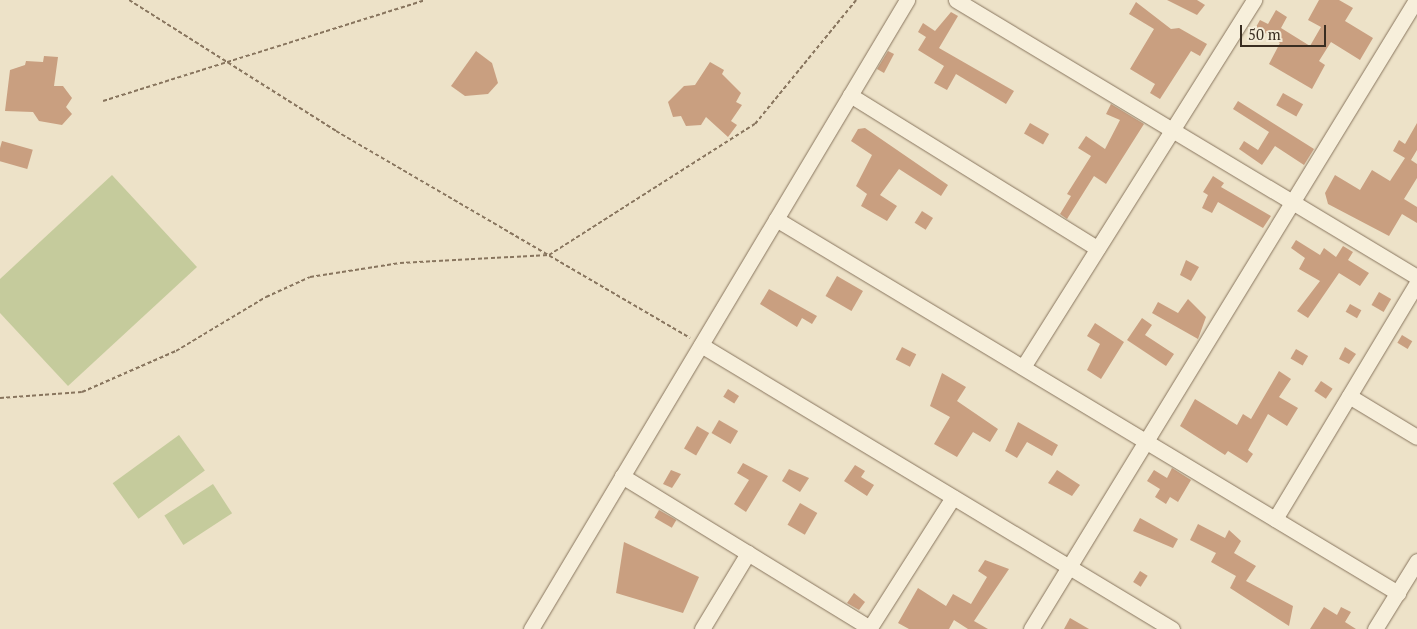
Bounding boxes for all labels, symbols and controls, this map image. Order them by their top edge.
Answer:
scale bar [1242,15,1328,47]
text: 50 m [1248,24,1281,44]

